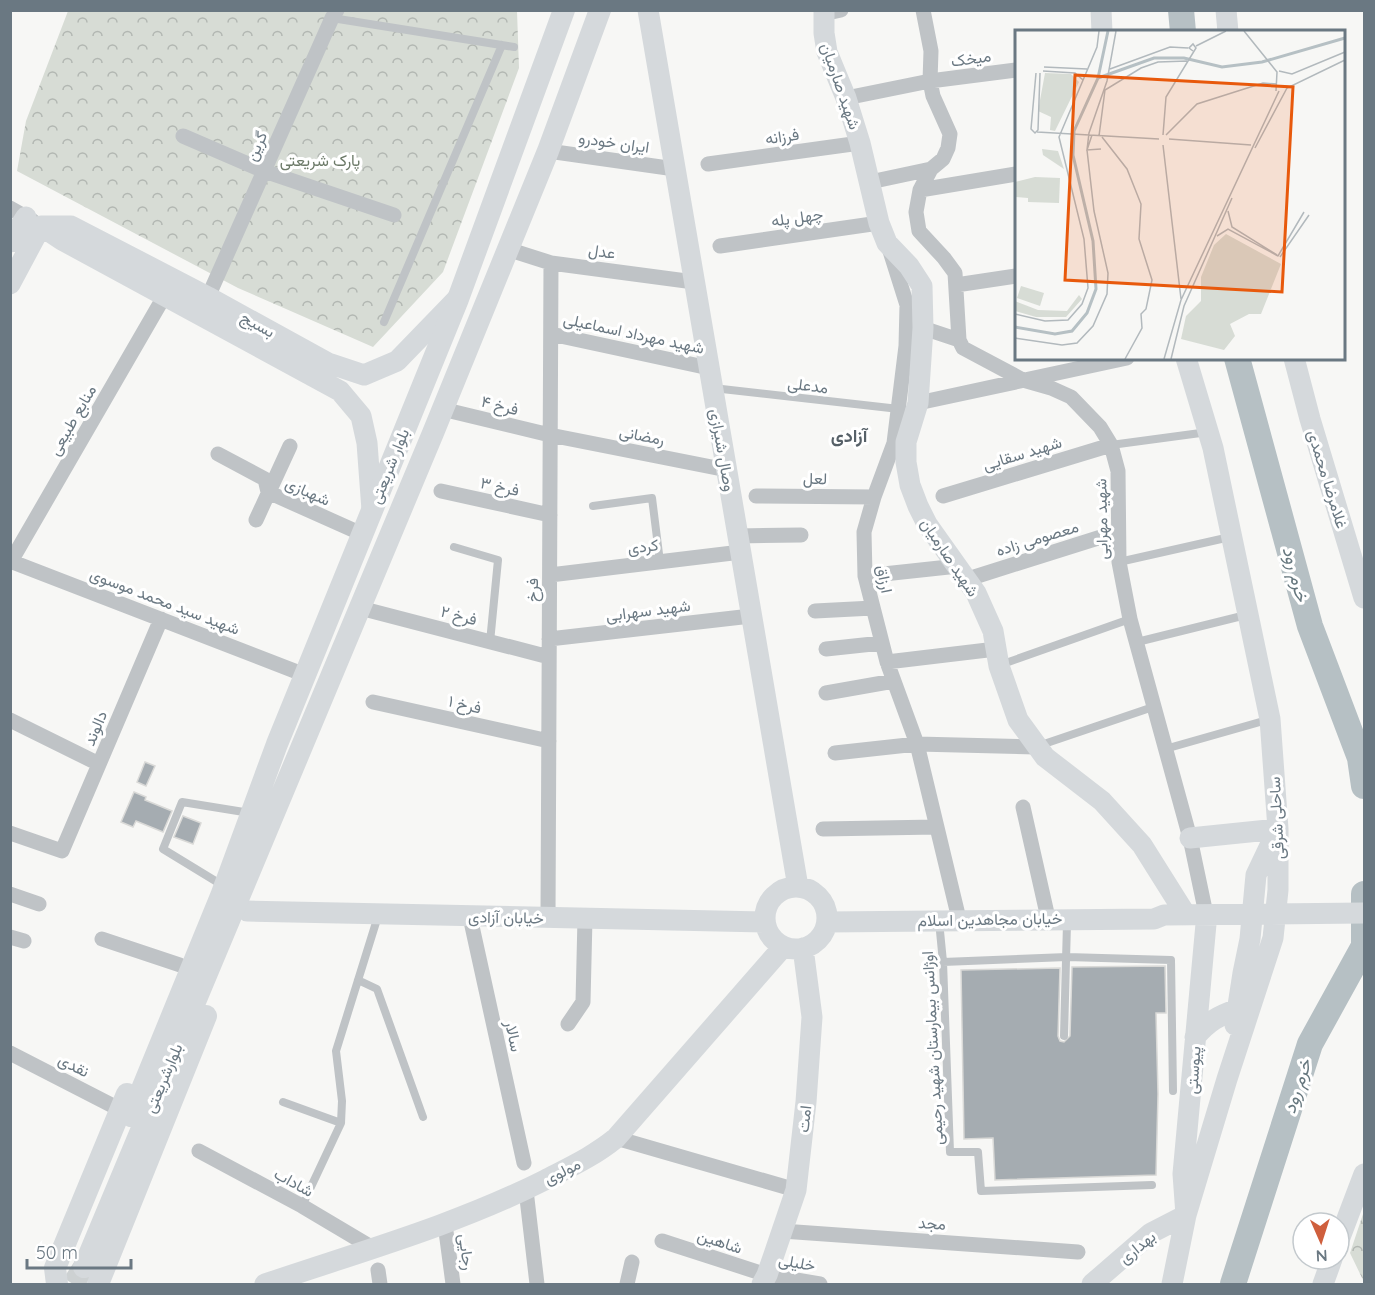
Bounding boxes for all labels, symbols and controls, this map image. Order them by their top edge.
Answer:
inset map [1015,30,1345,360]
street label: شهید صارمیان [816,40,865,132]
street label: میخک [950,45,992,71]
street label: فرزانه [764,124,800,149]
street label: ایران خودرو [577,127,651,158]
street label: گرین [241,128,272,164]
park label: پارک شریعتی [280,150,360,172]
street label: چهل پله [770,203,825,233]
street label: عدل [587,239,617,263]
street label: بسیج [236,307,279,343]
street label: شهید مهرداد اسماعیلی [562,308,706,359]
street label: مدعلی [786,373,829,398]
street label: منابع طبیعی [44,381,102,460]
street label: فرخ ۴ [479,391,521,421]
street label: وصال شیرازی [705,407,740,493]
street label: رمضانی [617,421,666,450]
district label: آزادی [831,424,869,447]
street label: بلوار شریعتی [365,425,414,507]
street label: غلامرضا محمدی [1303,427,1352,531]
street label: شهید سقایی [980,432,1064,475]
street label: لعل [803,468,827,489]
street label: شهبازی [282,472,334,511]
street label: فرخ ۳ [478,472,521,502]
street label: شهید مهرابی [1090,478,1113,560]
street label: شهید صارمیان [916,514,984,601]
street label: معصومی زاده [993,516,1081,561]
street label: کردی [626,534,660,559]
water label: خرم رود [1277,544,1315,605]
street label: شهید سید محمد موسوی [87,563,243,640]
street label: ارزاق [872,563,897,595]
street label: فرخ [522,578,544,602]
street label: شهید سهرابی [604,595,692,626]
street label: فرخ ۲ [438,601,479,631]
street label: فرخ ۱ [446,691,483,719]
street label: دالوند [79,707,112,749]
street label: ساحلی شرقی [1264,776,1289,860]
street label: خیابان آزادی [468,906,544,929]
street label: خیابان مجاهدین اسلام [917,908,1063,931]
street label: اوژانس بیمارستان شهید رحیمی [917,950,948,1145]
street label: سالار [500,1018,527,1054]
street label: بلوارشریعتی [139,1040,188,1116]
street label: پیوستی [1181,1045,1207,1095]
street label: نقدی [55,1049,93,1082]
water label: خرم رود [1277,1055,1318,1116]
street label: امت [793,1104,815,1134]
street label: مولوی [540,1153,584,1190]
street label: شاداب [271,1163,317,1201]
north arrow [1291,1211,1351,1271]
street label: مجد [917,1212,947,1234]
street label: شاهین [695,1224,745,1259]
street label: بهداری [1115,1226,1160,1269]
scale bar [27,1232,130,1270]
street label: رجایی [454,1233,479,1272]
text: 50 m [36,1241,78,1264]
text: N [1315,1246,1328,1266]
street label: خلیلی [777,1249,817,1276]

